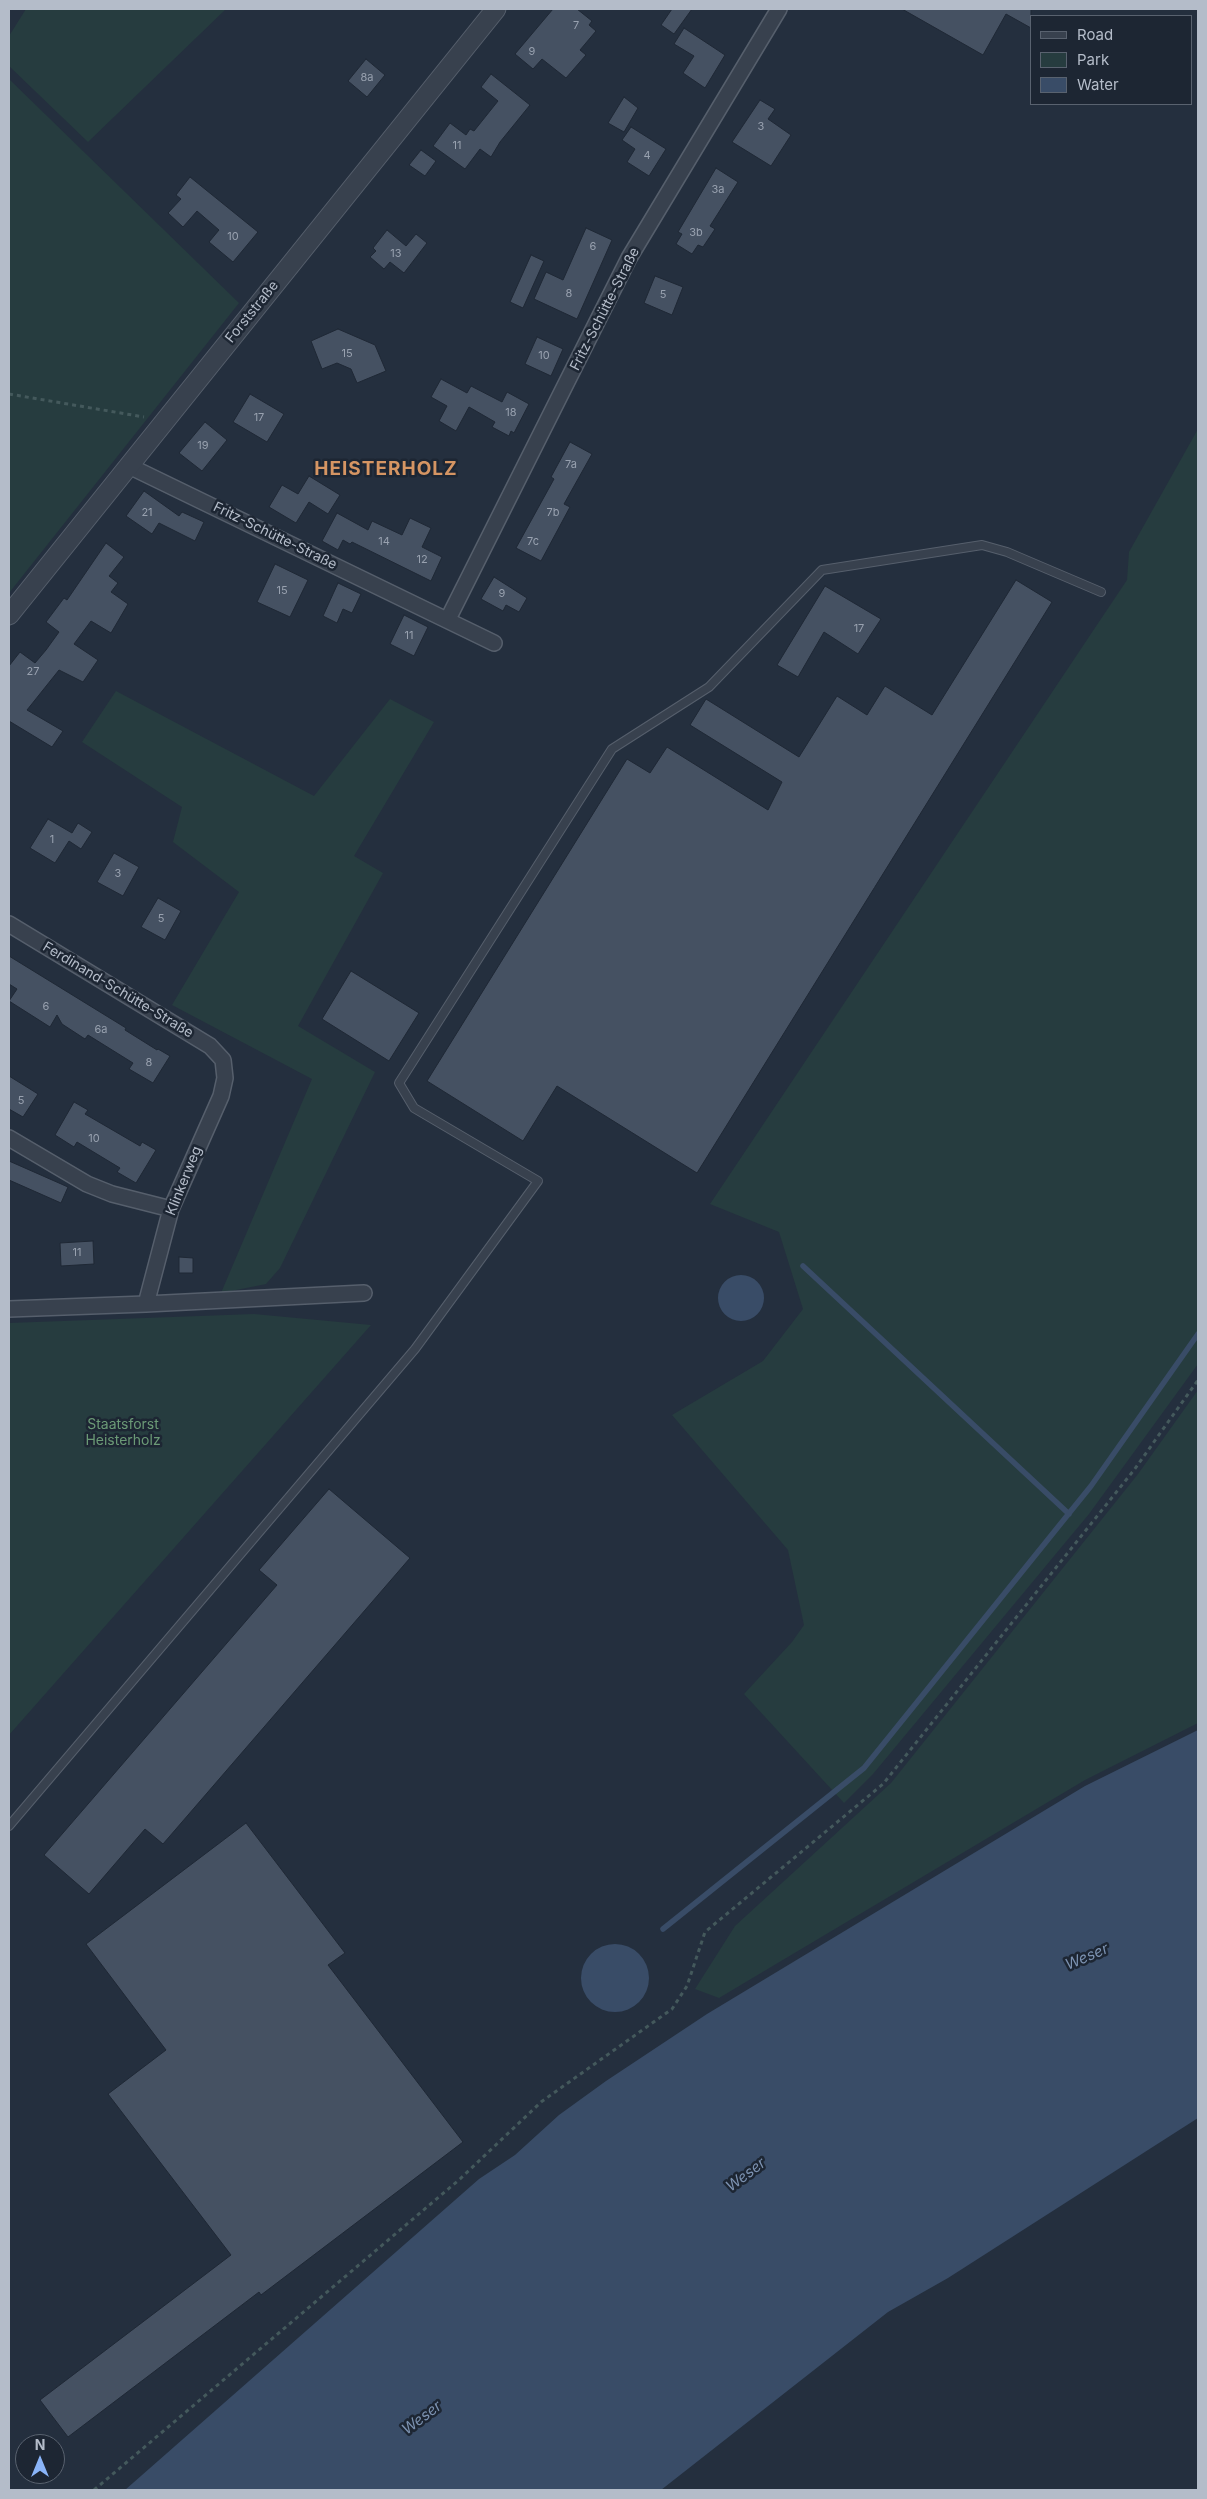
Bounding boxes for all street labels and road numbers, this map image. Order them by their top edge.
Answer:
street label: Fritz-Schütte-Straße [567,245,643,373]
street label: Forststraße [222,278,282,346]
street label: Fritz-Schütte-Straße [210,499,340,573]
street label: Ferdinand-Schütte-Straße [40,938,196,1042]
street label: Klinkerweg [162,1144,206,1218]

